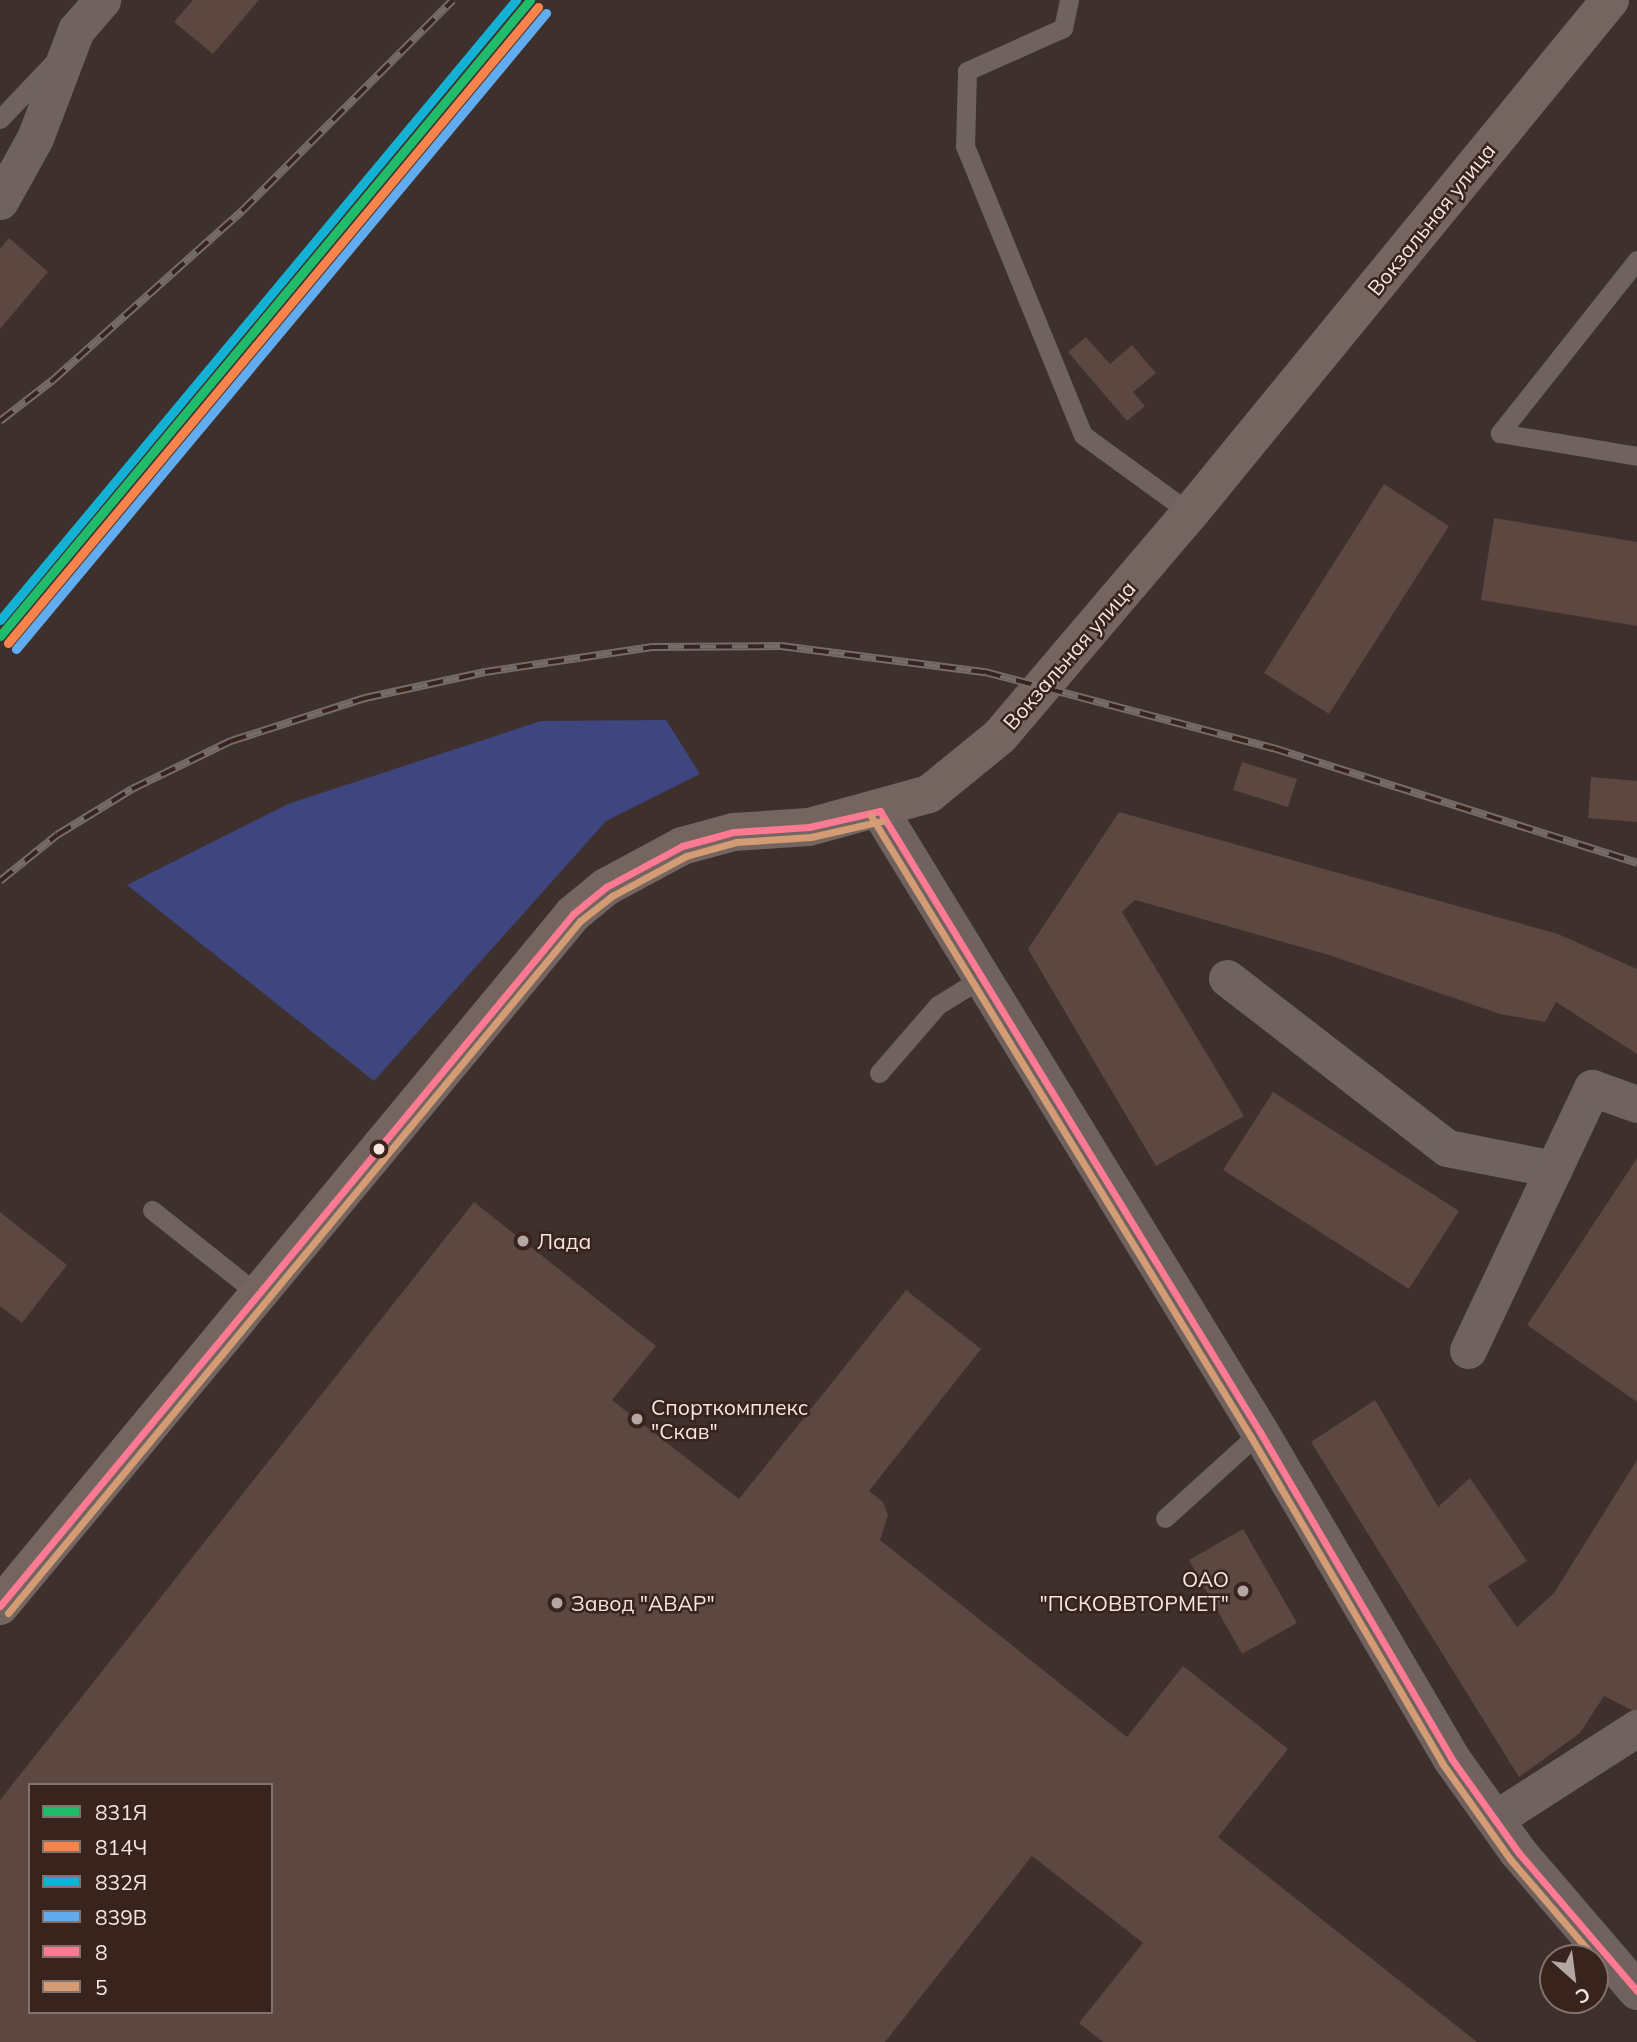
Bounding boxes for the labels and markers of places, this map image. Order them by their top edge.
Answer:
unlabelled marker [372,1142,386,1156]
place label: Лада [537,1228,591,1254]
marker: Лада [515,1233,531,1249]
place label: Спорткомплекс "Скав" [651,1394,808,1444]
marker: Спорткомплекс "Скав" [629,1411,645,1427]
place label: ОАО "ПСКОВВТОРМЕТ" [1039,1566,1229,1616]
marker: ОАО "ПСКОВВТОРМЕТ" [1235,1583,1251,1599]
place label: Завод "АВАР" [571,1590,715,1616]
marker: Завод "АВАР" [549,1595,565,1611]

